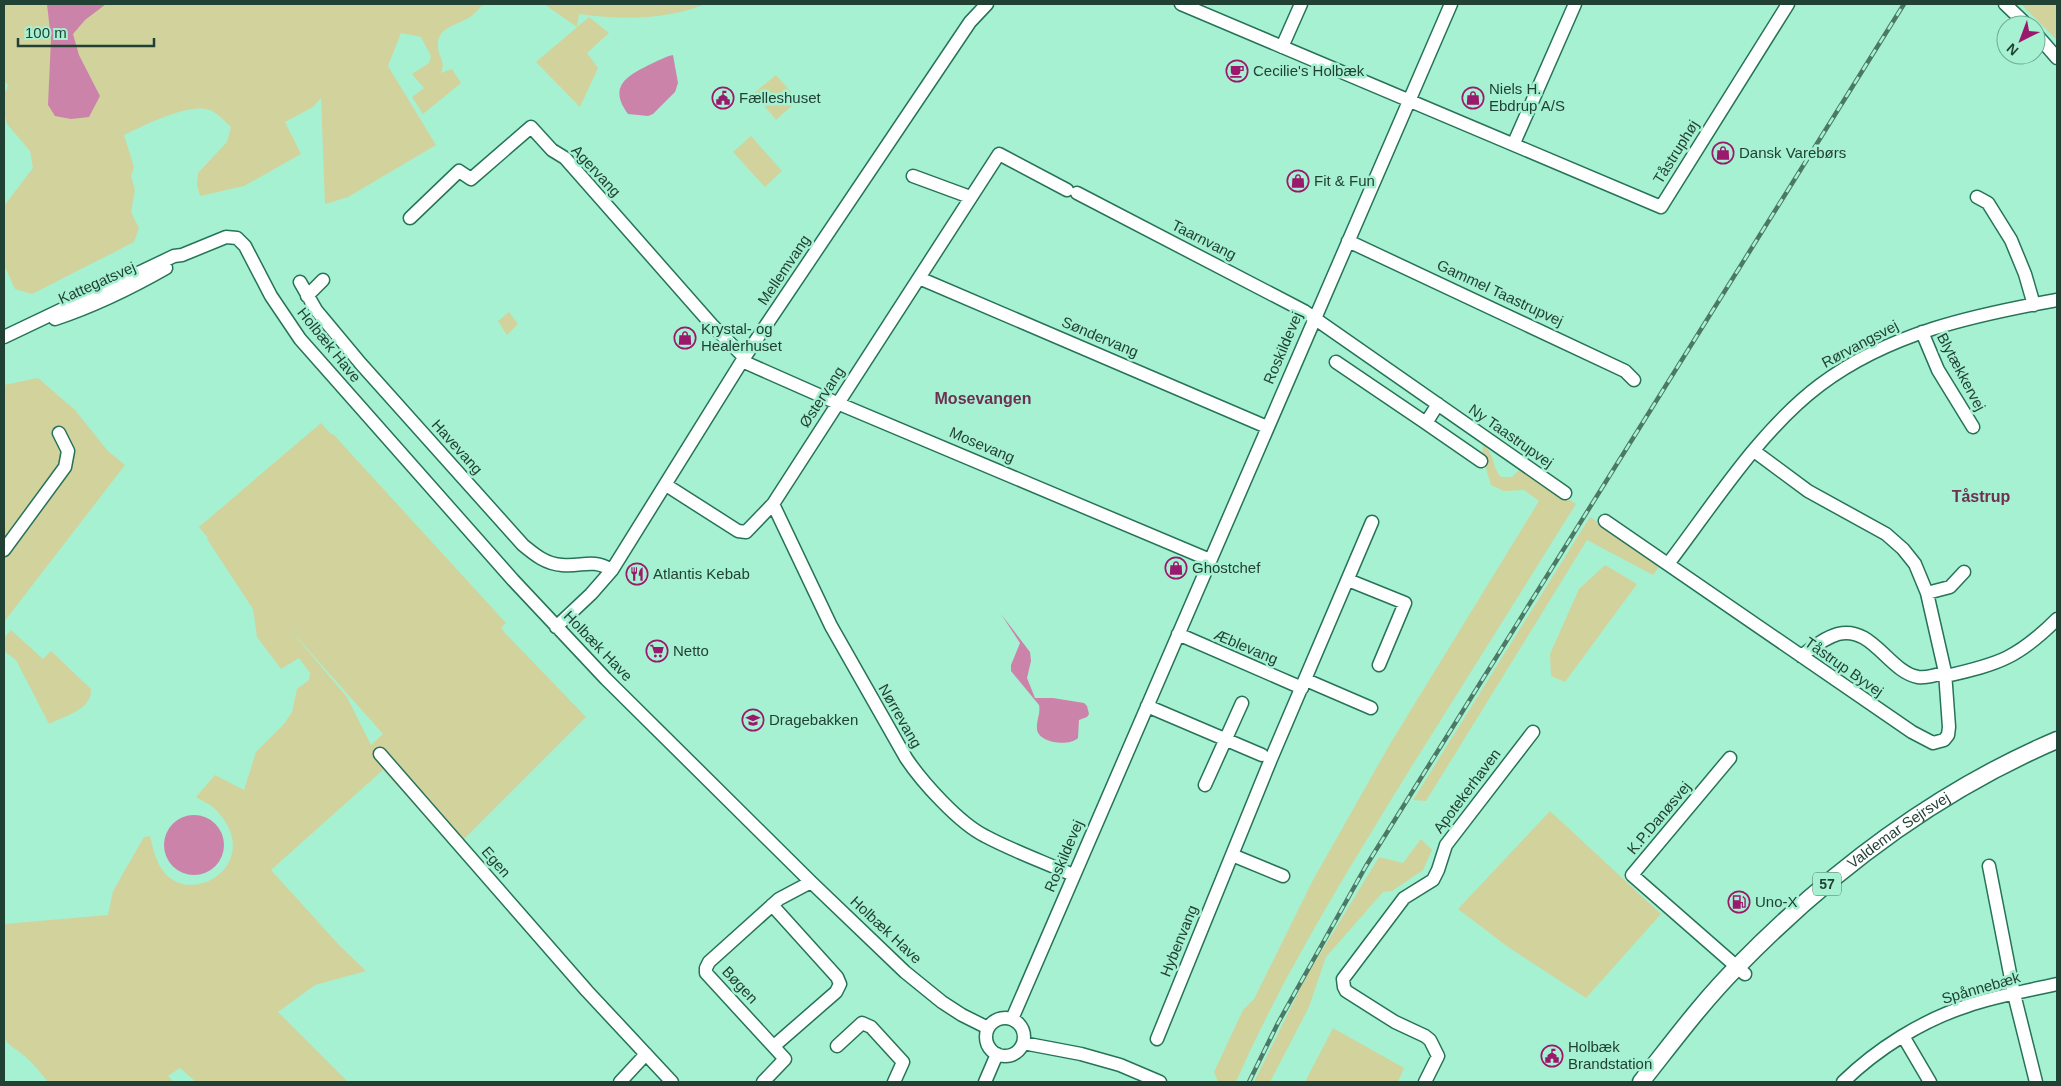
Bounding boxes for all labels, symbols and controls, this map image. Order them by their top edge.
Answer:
scale bar [18,15,154,47]
north arrow [1996,15,2046,65]
text: 100 m [25,24,67,41]
text: N [2003,40,2021,59]
cafe icon: Cecilie's Holbæk [1225,59,1249,83]
place label: Cecilie's Holbæk [1253,62,1365,79]
place label: Niels H. Ebdrup A/S [1489,80,1565,114]
public building icon: Fælleshuset [711,86,735,110]
shop icon: Niels H. Ebdrup A/S [1461,86,1485,110]
place label: Fælleshuset [739,89,822,106]
street label: Tåstruphøj [1649,117,1702,187]
street label: Agervang [568,141,624,200]
shop icon: Dansk Varebørs [1711,141,1735,165]
place label: Dansk Varebørs [1739,144,1846,161]
shop icon: Fit & Fun [1286,169,1310,193]
place label: Fit & Fun [1314,172,1375,189]
street label: Taarnvang [1169,216,1239,263]
street label: Mellemvang [754,231,813,308]
street label: Gammel Taastrupvej [1434,256,1566,329]
street label: Kattegatsvej [56,258,138,307]
street label: Holbæk Have [294,304,365,385]
street label: Roskildevej [1260,309,1305,386]
street label: Søndervang [1059,313,1141,360]
street label: Rørvangsvej [1819,316,1901,371]
place label: Krystal- og Healerhuset [701,320,783,354]
shop icon: Krystal- og Healerhuset [673,326,697,350]
street label: Blytækkervej [1934,330,1989,414]
street label: Østervang [796,363,848,430]
district label: Mosevangen [935,390,1031,407]
street label: Ny Taastrupvej [1466,400,1557,471]
street label: Havevang [428,416,486,477]
street label: Mosevang [947,423,1017,466]
district label: Tåstrup [1952,488,2011,505]
shop icon: Ghostchef [1164,556,1188,580]
place label: Ghostchef [1192,559,1261,576]
restaurant icon: Atlantis Kebab [625,562,649,586]
place label: Atlantis Kebab [653,565,750,582]
street label: Holbæk Have [561,607,636,684]
street label: Æblevang [1212,626,1281,668]
street label: Tåstrup Byvej [1802,633,1887,700]
supermarket icon: Netto [645,639,669,663]
place label: Netto [673,642,709,659]
street label: Nørrevang [875,681,926,751]
school or university icon: Dragebakken [741,708,765,732]
place label: Dragebakken [769,711,858,728]
street label: Apotekerhaven [1429,745,1504,836]
street label: K.P.Danøsvej [1623,778,1694,858]
street label: Valdemar Sejrsvej [1844,788,1953,872]
street label: Roskildevej [1041,817,1086,894]
street label: Egen [478,843,514,880]
road number: 57 [1813,872,1841,896]
fuel station icon: Uno-X [1727,890,1751,914]
street label: Holbæk Have [847,892,925,967]
place label: Uno-X [1755,893,1798,910]
street label: Hybenvang [1156,902,1201,979]
street label: Bøgen [719,963,762,1007]
street label: Spånnebæk [1940,968,2023,1007]
place label: Holbæk Brandstation [1568,1038,1652,1072]
public building icon: Holbæk Brandstation [1540,1044,1564,1068]

